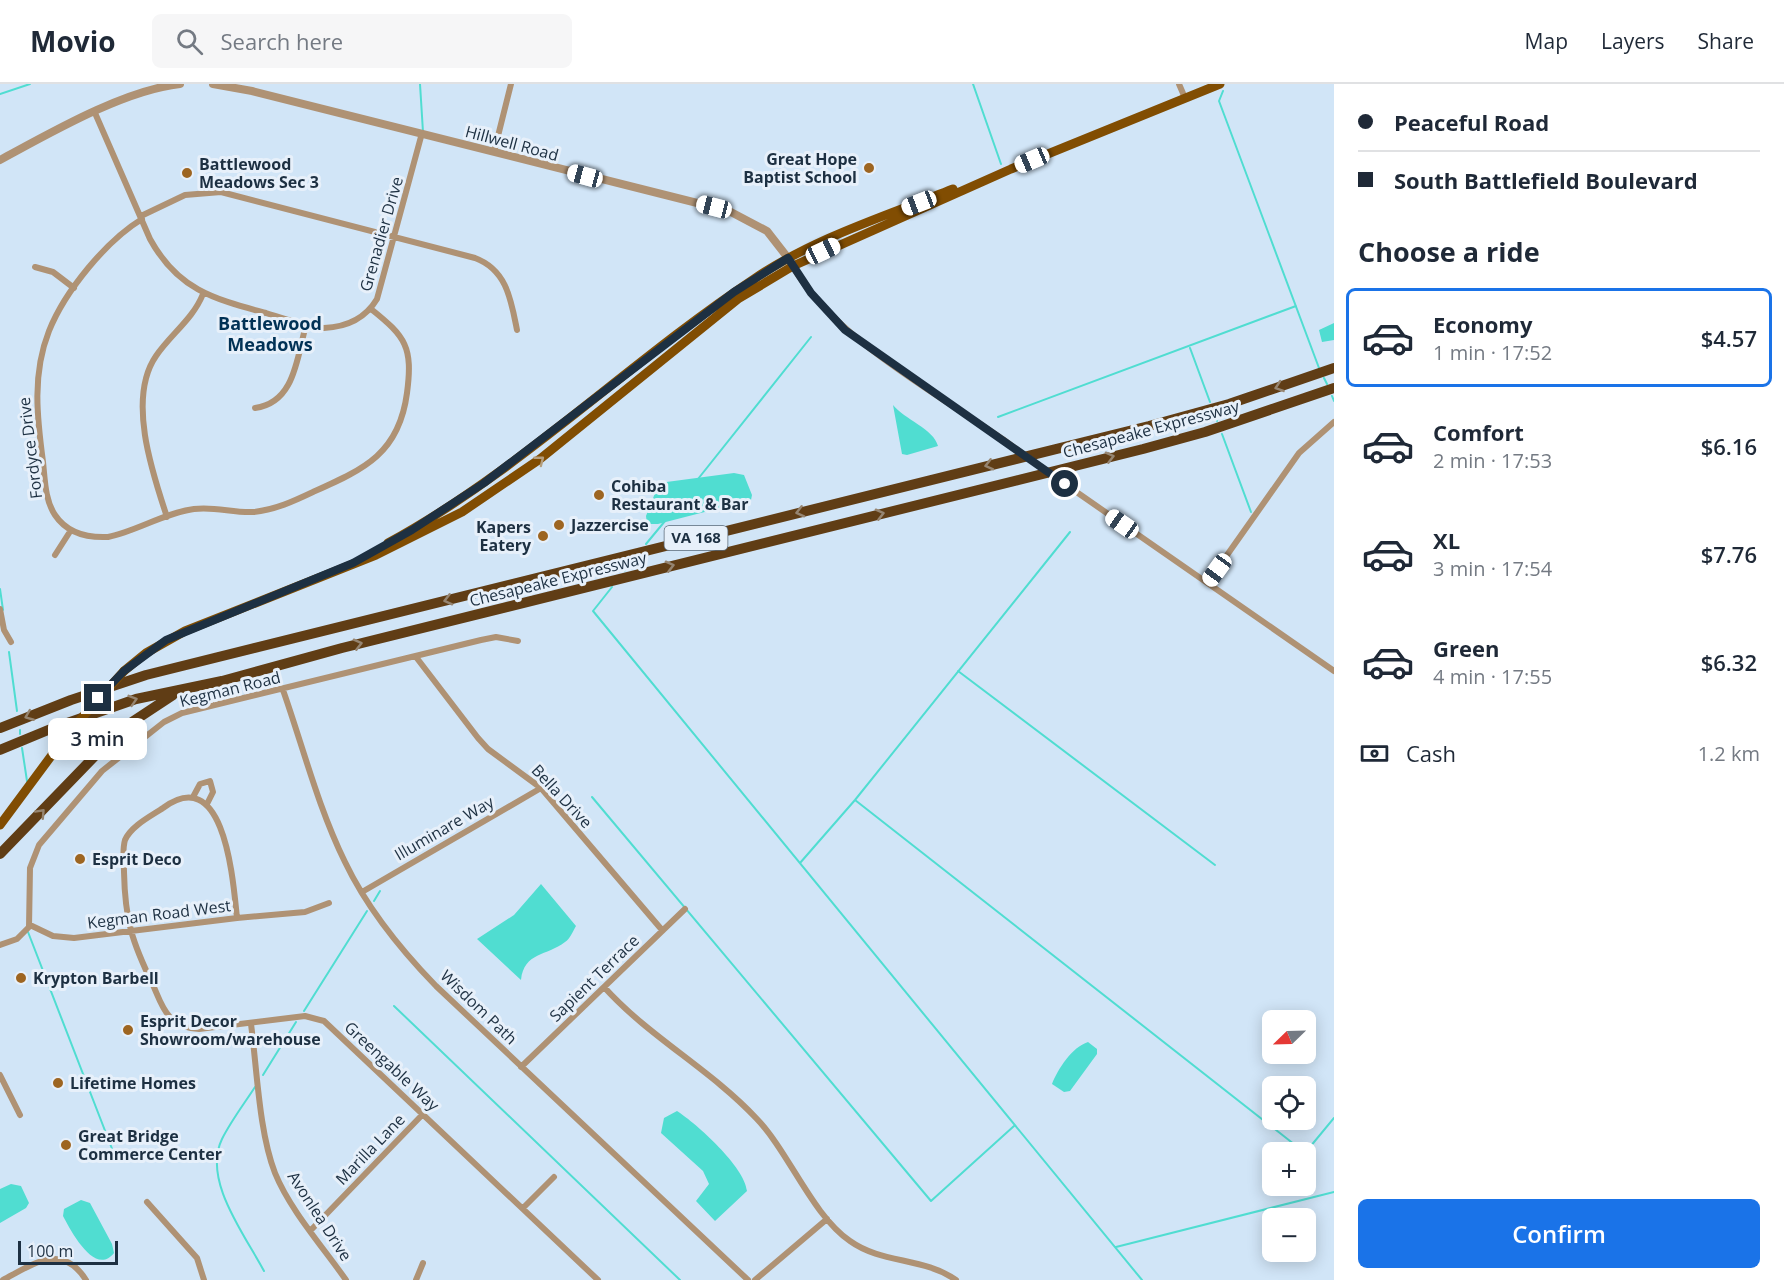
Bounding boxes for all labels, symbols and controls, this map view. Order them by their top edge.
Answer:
search box [152,14,572,68]
text: Movio [30,22,116,60]
icon: search [173,25,206,58]
text: Search here [221,26,343,56]
text: Map [1525,27,1568,55]
text: Layers [1601,27,1665,55]
text: Share [1698,27,1754,55]
text: Peaceful Road [1394,107,1549,137]
street label: Hillwell Road [463,120,561,166]
car [1012,145,1052,175]
place label: Great Hope Baptist School [743,148,857,188]
place label: Battlewood Meadows Sec 3 [199,153,319,193]
marker: Great Hope Baptist School [862,161,876,175]
car [565,163,605,189]
text: South Battlefield Boulevard [1394,165,1698,195]
marker: Battlewood Meadows Sec 3 [180,166,194,180]
street label: Grenadier Drive [354,174,408,294]
car [899,188,939,218]
car [694,194,734,220]
text: Choose a ride [1358,233,1540,270]
car [803,235,843,267]
text: Economy [1433,309,1532,339]
district label: Battlewood Meadows [218,311,322,356]
icon: car [1361,311,1415,365]
text: $4.57 [1701,323,1757,353]
text: 1 min · 17:52 [1433,339,1552,366]
one-way arrow [1274,380,1285,392]
street label: Chesapeake Expressway [1060,395,1243,463]
street label: Fordyce Drive [13,396,47,500]
text: Comfort [1433,417,1524,447]
icon: car [1361,419,1415,473]
text: $6.16 [1701,431,1757,461]
text: 2 min · 17:53 [1433,447,1552,474]
one-way arrow [1104,452,1114,465]
one-way arrow [533,456,544,467]
one-way arrow [985,458,995,471]
route start [1051,470,1078,497]
place label: Cohiba Restaurant & Bar [611,475,748,515]
marker: Cohiba Restaurant & Bar [592,488,606,502]
one-way arrow [795,505,805,518]
car [1102,506,1142,542]
one-way arrow [874,509,884,522]
place label: Jazzercise [569,514,649,536]
place label: Kapers Eatery [476,516,532,556]
marker: Jazzercise [552,518,566,532]
text: XL [1433,525,1460,555]
road number: VA 168 [664,526,728,550]
icon: car [1361,527,1415,581]
marker: Kapers Eatery [536,529,550,543]
text: $7.76 [1701,539,1757,569]
street label: Chesapeake Expressway [467,546,650,612]
car [1199,550,1235,590]
text: 3 min · 17:54 [1433,555,1552,582]
one-way arrow [665,561,675,574]
one-way arrow [443,592,453,605]
text: Green [1433,633,1499,663]
icon: car [1361,635,1415,689]
one-way arrow [353,638,363,651]
text: $6.32 [1701,647,1757,677]
text: 4 min · 17:55 [1433,663,1552,690]
street label: Kegman Road [177,666,283,712]
route end [84,684,111,711]
one-way arrow [127,695,138,707]
one-way arrow [24,709,35,721]
callout: 3 min [48,719,148,761]
text: 3 min [71,725,125,752]
icon: cash [1358,737,1391,770]
text: Cash [1406,738,1456,768]
text: 1.2 km [1698,740,1760,767]
street label: Bella Drive [527,759,597,833]
street label: Illuminare Way [390,790,499,865]
one-way arrow [34,809,45,819]
place label: Esprit Deco [92,848,182,870]
marker: Esprit Deco [73,852,87,866]
street label: Kegman Road West [86,894,232,934]
street label: Sapient Terrace [544,930,644,1026]
street label: Wisdom Path [436,965,522,1049]
place label: Krypton Barbell [33,967,159,989]
marker: Krypton Barbell [14,971,28,985]
place label: Esprit Decor Showroom/warehouse [140,1010,321,1050]
north arrow [1262,1010,1316,1064]
map controls [1262,1010,1316,1262]
street label: Greengable Way [340,1016,445,1116]
marker: Esprit Decor Showroom/warehouse [121,1023,135,1037]
place label: Lifetime Homes [70,1072,196,1094]
marker: Lifetime Homes [51,1076,65,1090]
button: locate [1262,1076,1316,1130]
street label: Marilla Lane [330,1109,410,1189]
place label: Great Bridge Commerce Center [78,1125,222,1165]
marker: Great Bridge Commerce Center [59,1138,73,1152]
button: + [1262,1142,1316,1196]
street label: Avonlea Drive [283,1167,357,1265]
button: Confirm [1358,1199,1760,1268]
button: − [1262,1208,1316,1262]
scale bar [18,1238,118,1266]
text: 100 m [27,1240,73,1262]

